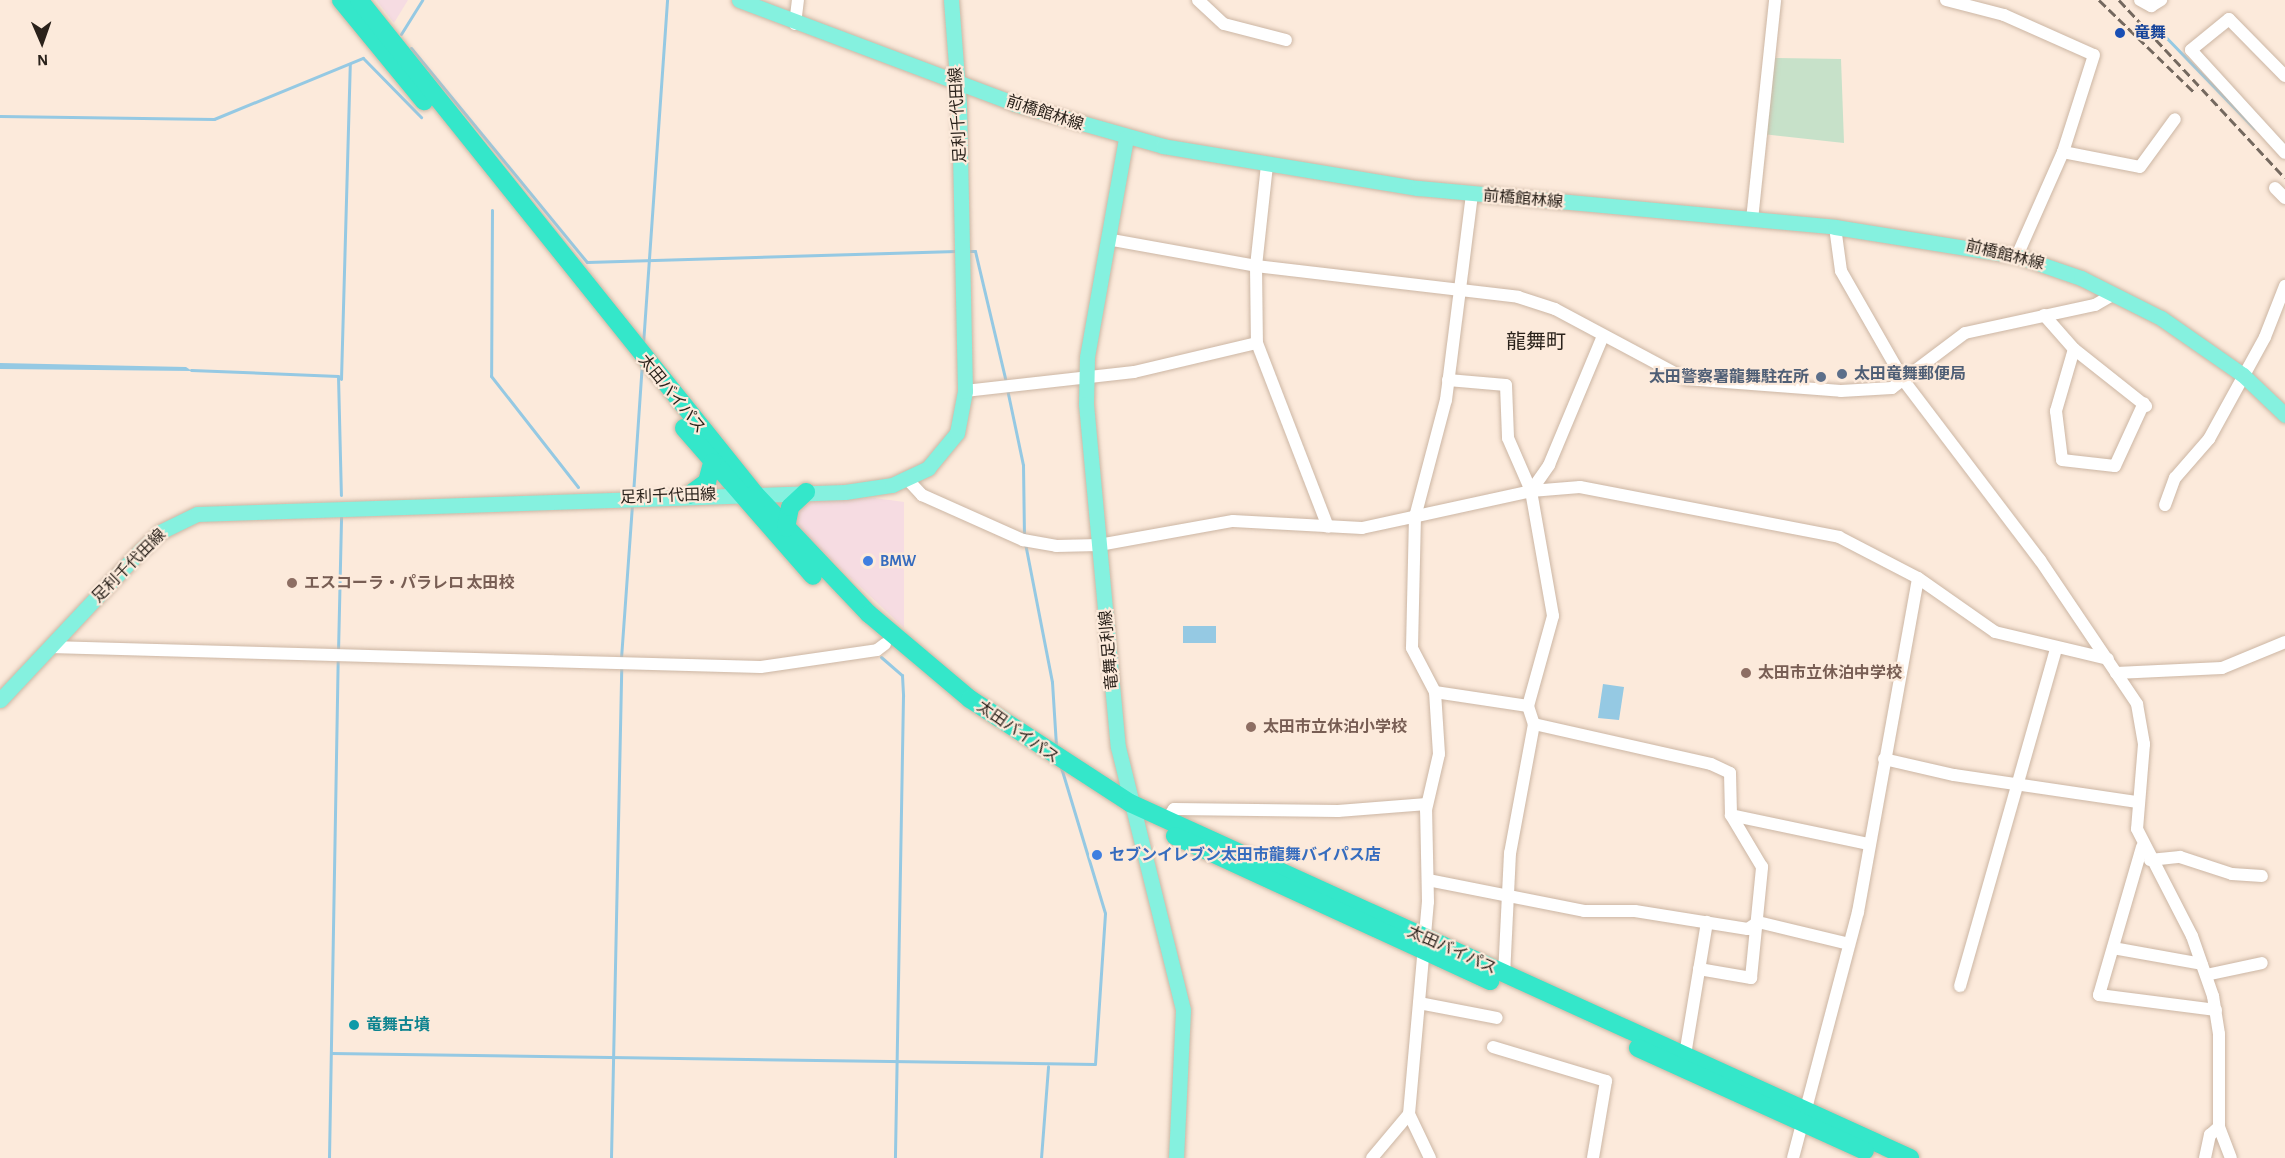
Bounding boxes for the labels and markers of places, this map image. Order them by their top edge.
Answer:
place label: 竜舞 [2134,23,2166,43]
marker: 竜舞 [2111,24,2129,42]
place label: 太田竜舞郵便局 [1854,364,1966,384]
place label: 太田警察署龍舞駐在所 [1649,367,1809,387]
marker: 太田竜舞郵便局 [1835,367,1849,381]
marker: 太田警察署龍舞駐在所 [1814,370,1828,384]
place label: BMW [880,551,916,571]
marker: BMW [861,554,875,568]
place label: エスコーラ・パラレロ 太田校 [304,573,514,593]
marker: エスコーラ・パラレロ 太田校 [285,576,299,590]
place label: 太田市立休泊中学校 [1758,663,1902,683]
marker: 太田市立休泊中学校 [1739,666,1753,680]
place label: 太田市立休泊小学校 [1263,717,1407,737]
marker: 太田市立休泊小学校 [1244,720,1258,734]
place label: セブンイレブン太田市龍舞バイパス店 [1109,845,1381,865]
marker: セブンイレブン太田市龍舞バイパス店 [1090,848,1104,862]
place label: 竜舞古墳 [366,1015,430,1035]
marker: 竜舞古墳 [347,1018,361,1032]

